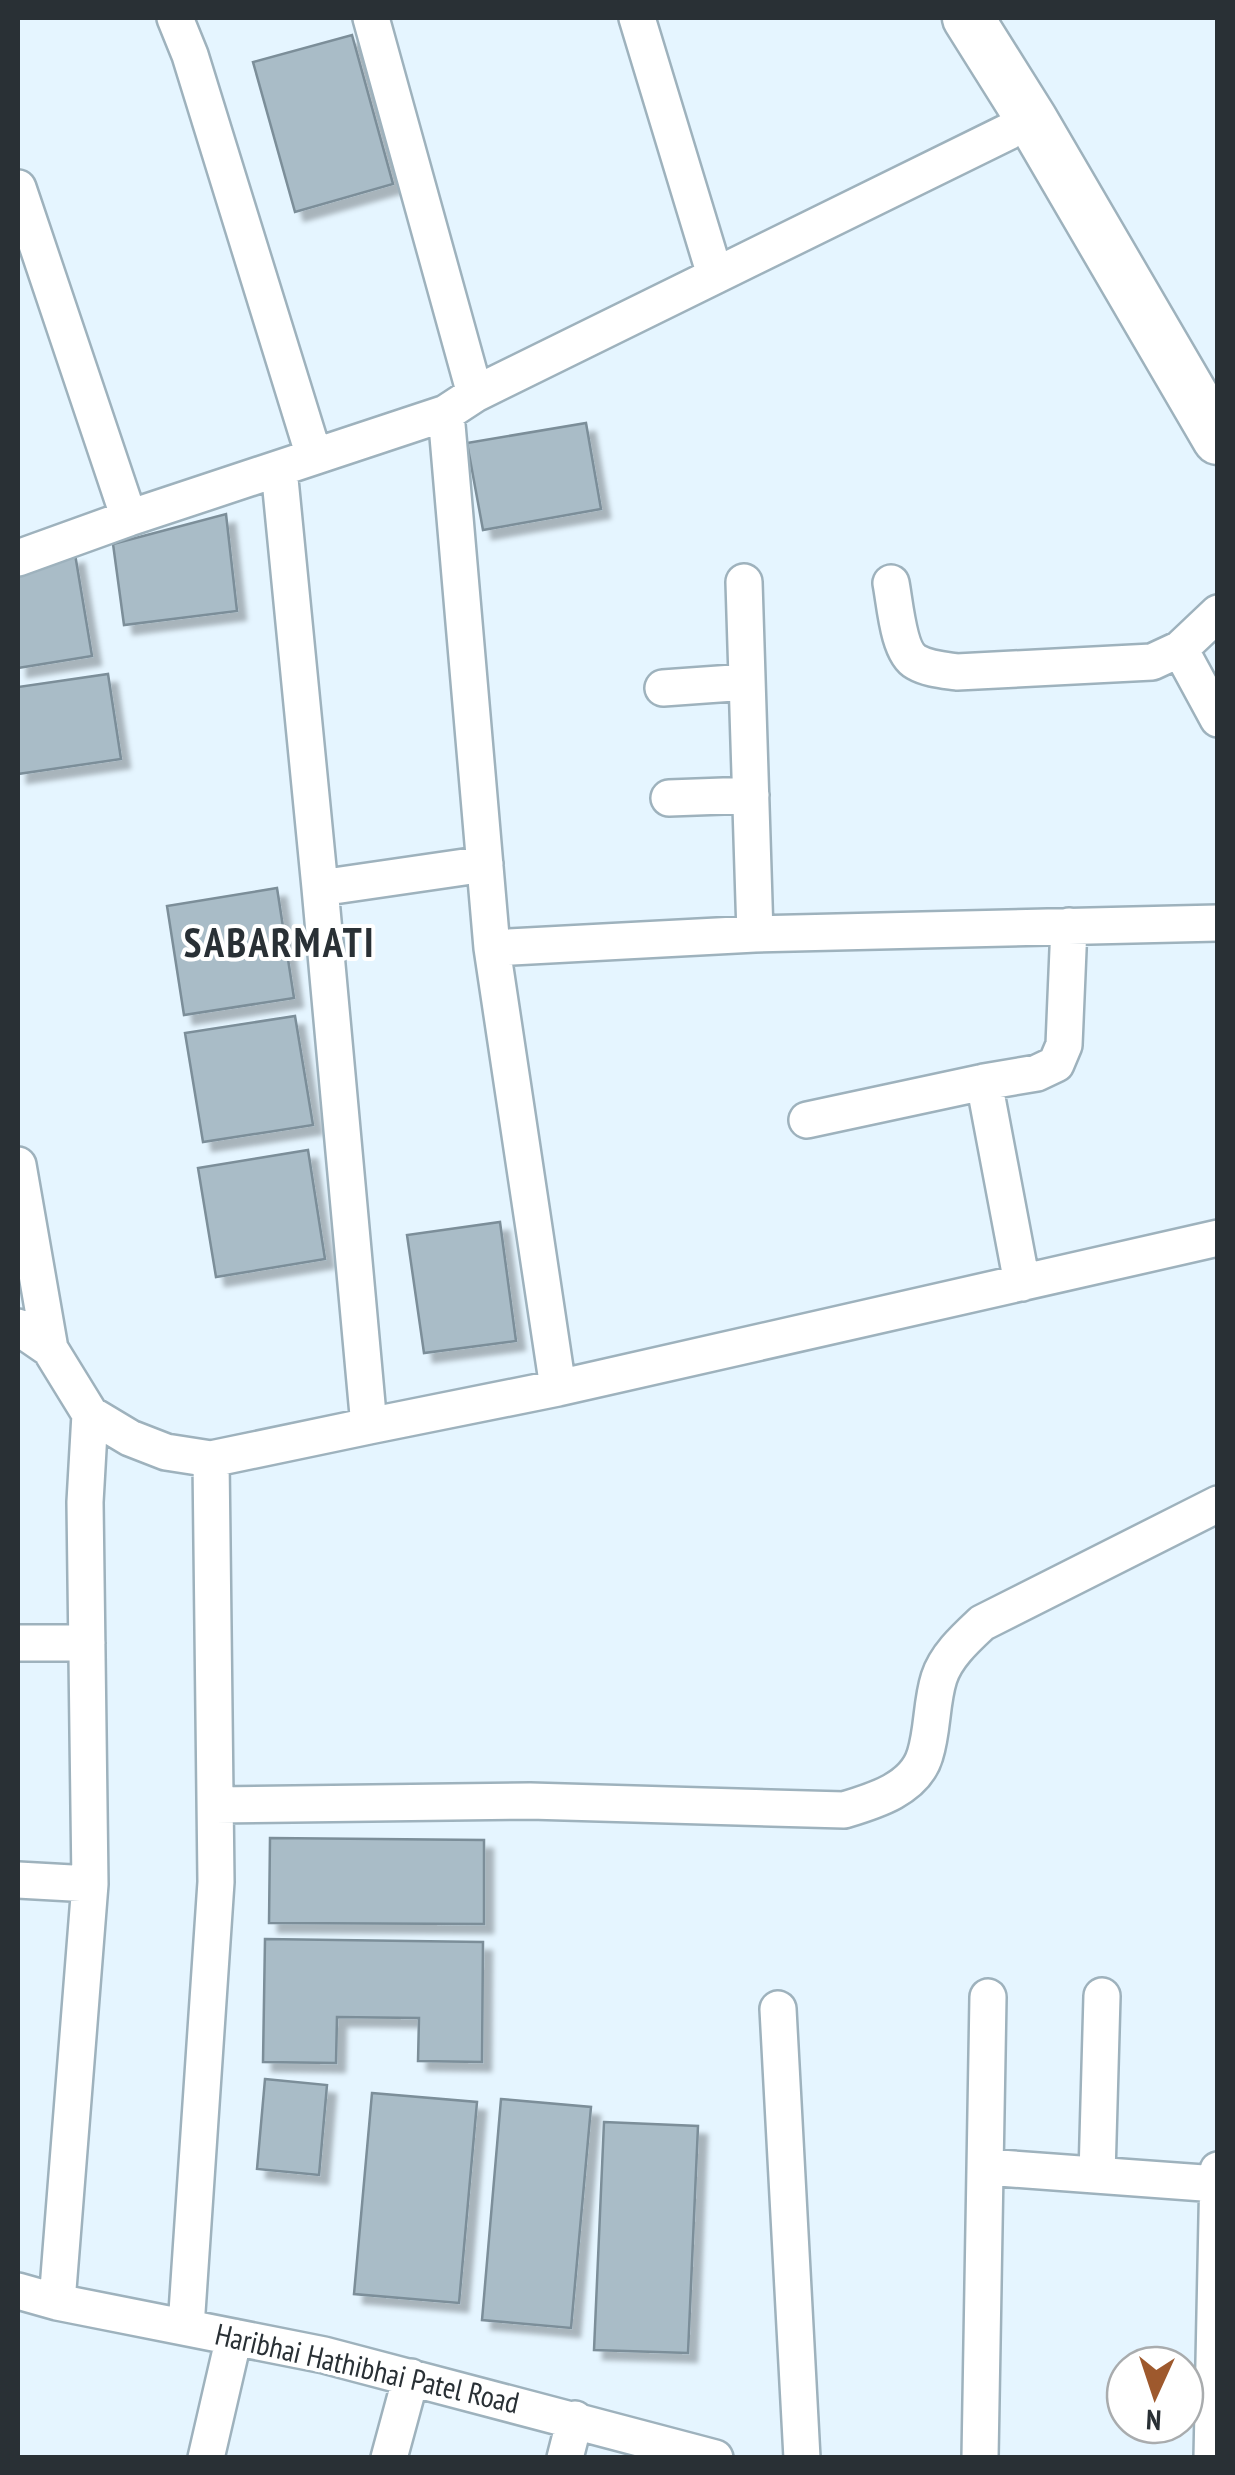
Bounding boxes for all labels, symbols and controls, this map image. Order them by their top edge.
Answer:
district label: SABARMATI [184,916,376,968]
street label: Haribhai Hathibhai Patel Road [212,2314,523,2421]
north arrow [1105,2345,1205,2445]
text: N [1145,2402,1162,2439]

